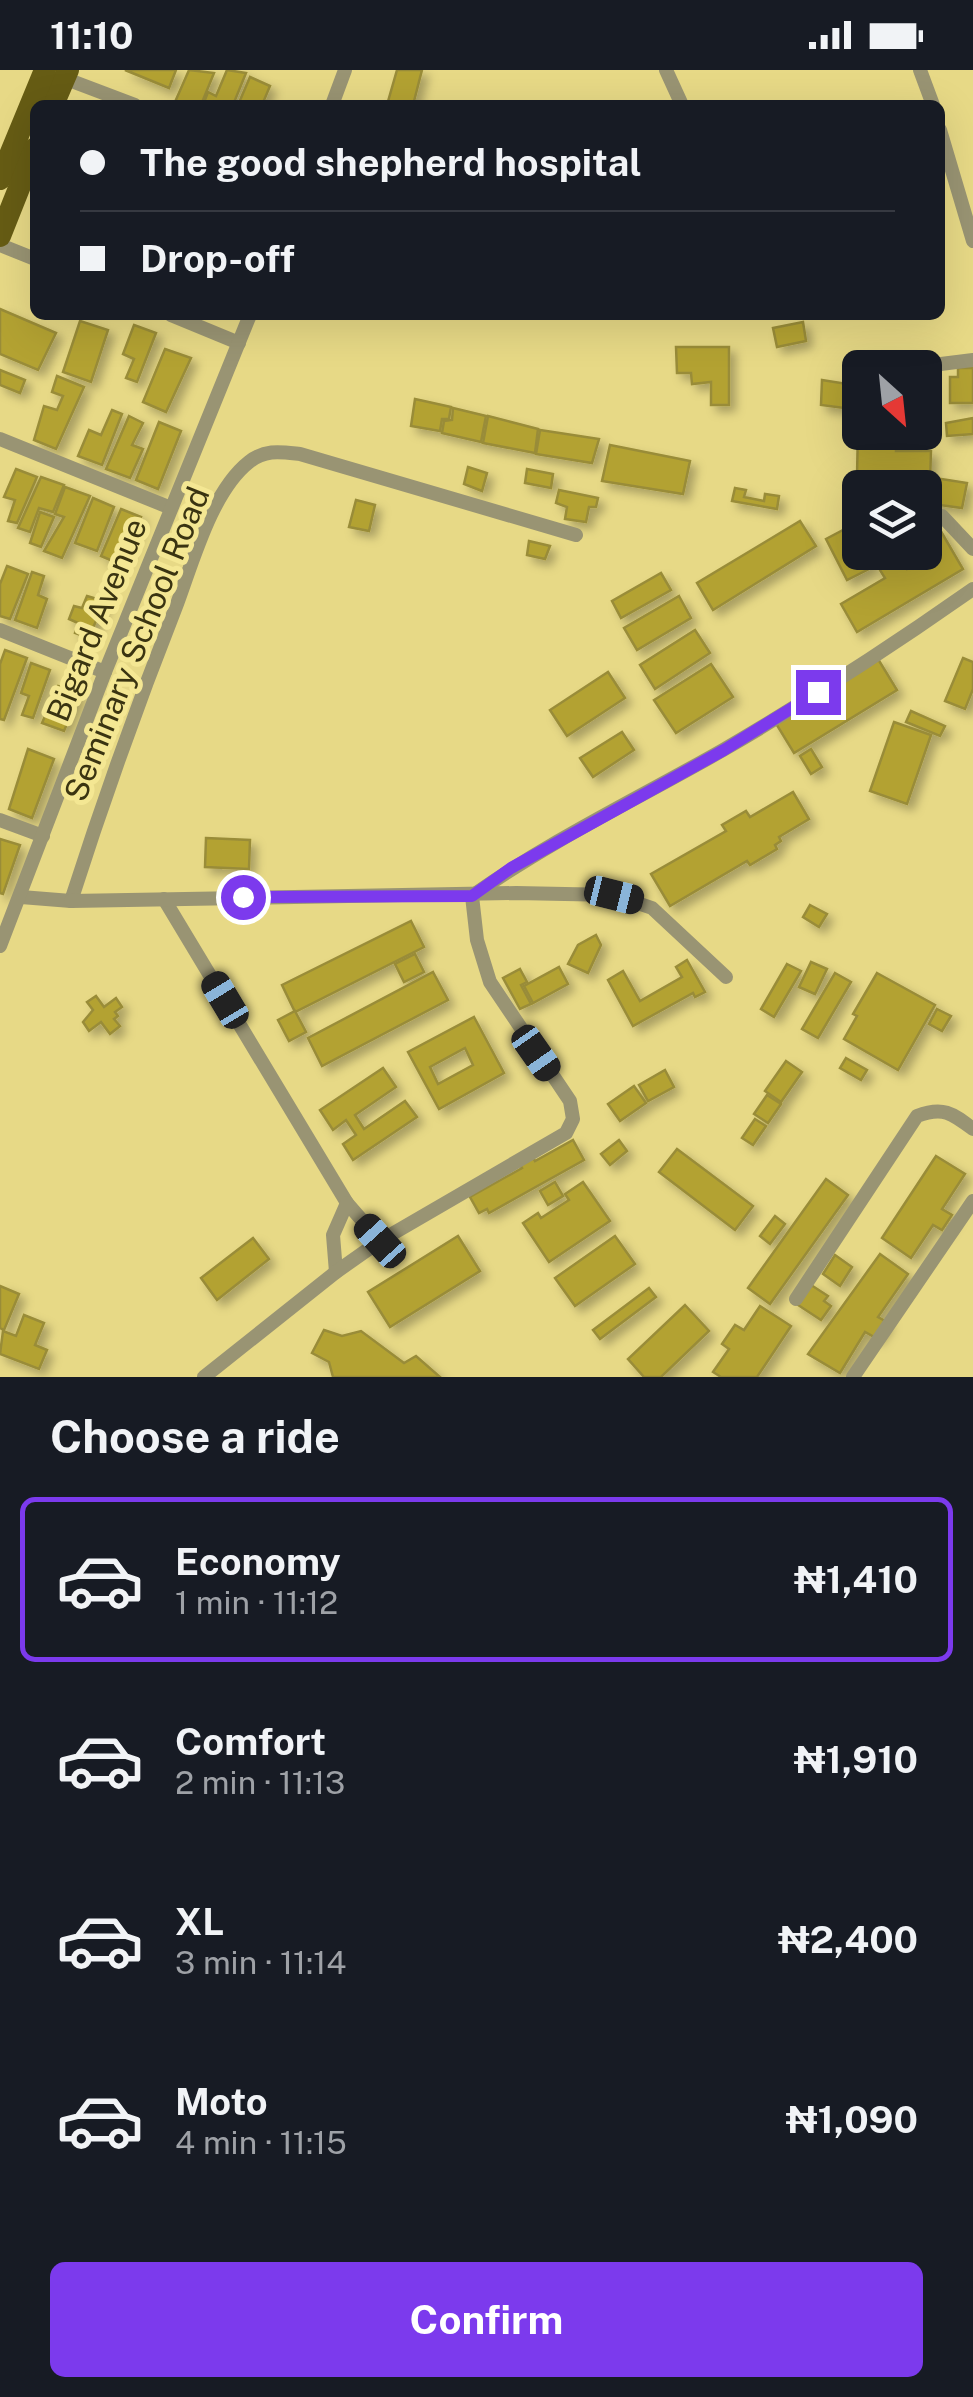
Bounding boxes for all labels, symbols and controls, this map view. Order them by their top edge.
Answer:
text: 11:10 [50,13,134,58]
text: The good shepherd hospital [140,140,642,185]
text: Drop-off [140,236,295,281]
north arrow [842,350,942,450]
map controls [842,350,942,570]
button: layers [842,470,942,570]
street label: Seminary School Road [57,481,217,806]
street label: Bigard Avenue [39,513,154,727]
route end [796,670,841,715]
car [581,873,647,917]
route start [221,875,266,920]
car [197,967,253,1033]
car [507,1020,565,1086]
car [349,1209,411,1273]
text: Choose a ride [50,1410,340,1463]
icon: car [55,1535,145,1625]
text: Economy [175,1539,341,1584]
text: ₦1,410 [794,1557,918,1602]
text: 1 min · 11:12 [175,1584,338,1621]
icon: car [55,1715,145,1805]
text: Comfort [175,1719,326,1764]
text: ₦1,910 [794,1737,918,1782]
text: 2 min · 11:13 [175,1764,345,1801]
icon: car [55,1895,145,1985]
text: XL [175,1899,224,1944]
text: ₦2,400 [778,1917,918,1962]
text: 3 min · 11:14 [175,1944,346,1981]
icon: car [55,2075,145,2165]
text: Moto [175,2079,268,2124]
text: ₦1,090 [786,2097,918,2142]
text: 4 min · 11:15 [175,2124,347,2161]
button: Confirm [50,2262,923,2377]

